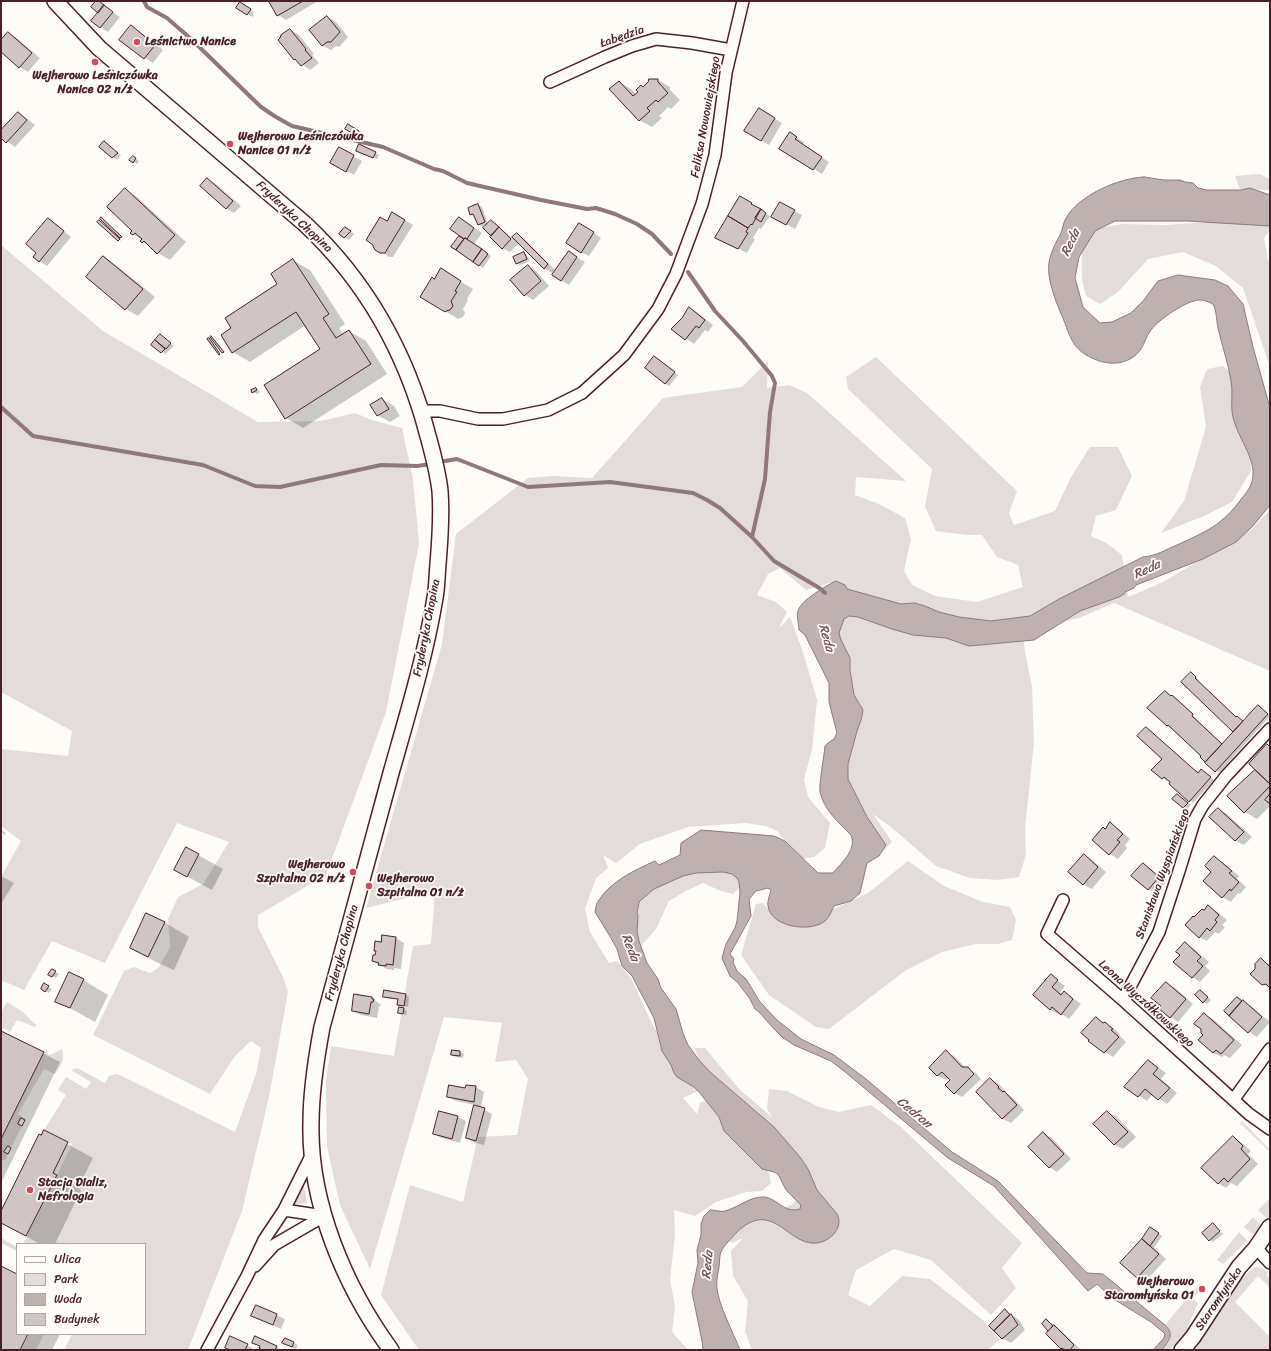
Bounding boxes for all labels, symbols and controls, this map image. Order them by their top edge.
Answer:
street label: Łabędzia [598,23,646,51]
place label: Leśnictwo Nanice [145,35,236,49]
marker: Leśnictwo Nanice [132,37,142,47]
street label: Feliksa Nowowiejskiego [688,55,724,179]
marker: Wejherowo Leśniczówka Nanice 02 n/ż [90,57,100,67]
place label: Wejherowo Leśniczówka Nanice 02 n/ż [32,69,158,97]
place label: Wejherowo Leśniczówka Nanice 01 n/ż [238,130,364,158]
marker: Wejherowo Leśniczówka Nanice 01 n/ż [225,139,235,149]
street label: Fryderyka Chopina [253,178,335,256]
water label: Reda [1058,227,1084,259]
water label: Reda [1131,557,1163,583]
street label: Fryderyka Chopina [410,578,444,678]
water label: Reda [815,622,837,654]
street label: Stanisława Wyspiańskiego [1133,807,1193,941]
place label: Wejherowo Szpitalna 02 n/ż [256,858,345,886]
marker: Wejherowo Szpitalna 02 n/ż [348,867,358,877]
place label: Wejherowo Szpitalna 01 n/ż [377,872,464,900]
marker: Wejherowo Szpitalna 01 n/ż [364,881,374,891]
street label: Fryderyka Chopina [322,903,362,1003]
water label: Reda [618,932,642,964]
street label: Leona Wyczółkowskiego [1095,957,1197,1051]
water label: Cedron [893,1094,935,1132]
place label: Stacja Dializ, Nefrologia [38,1176,108,1204]
marker: Stacja Dializ, Nefrologia [25,1185,35,1195]
legend [16,1243,146,1335]
text: Ulica [54,1248,81,1270]
water label: Reda [699,1250,717,1280]
street label: Staromłyńska [1192,1264,1246,1334]
text: Park [54,1268,79,1290]
place label: Wejherowo Staromłyńska 01 [1105,1275,1194,1303]
marker: Wejherowo Staromłyńska 01 [1197,1284,1207,1294]
text: Woda [54,1288,82,1310]
text: Budynek [54,1308,100,1330]

